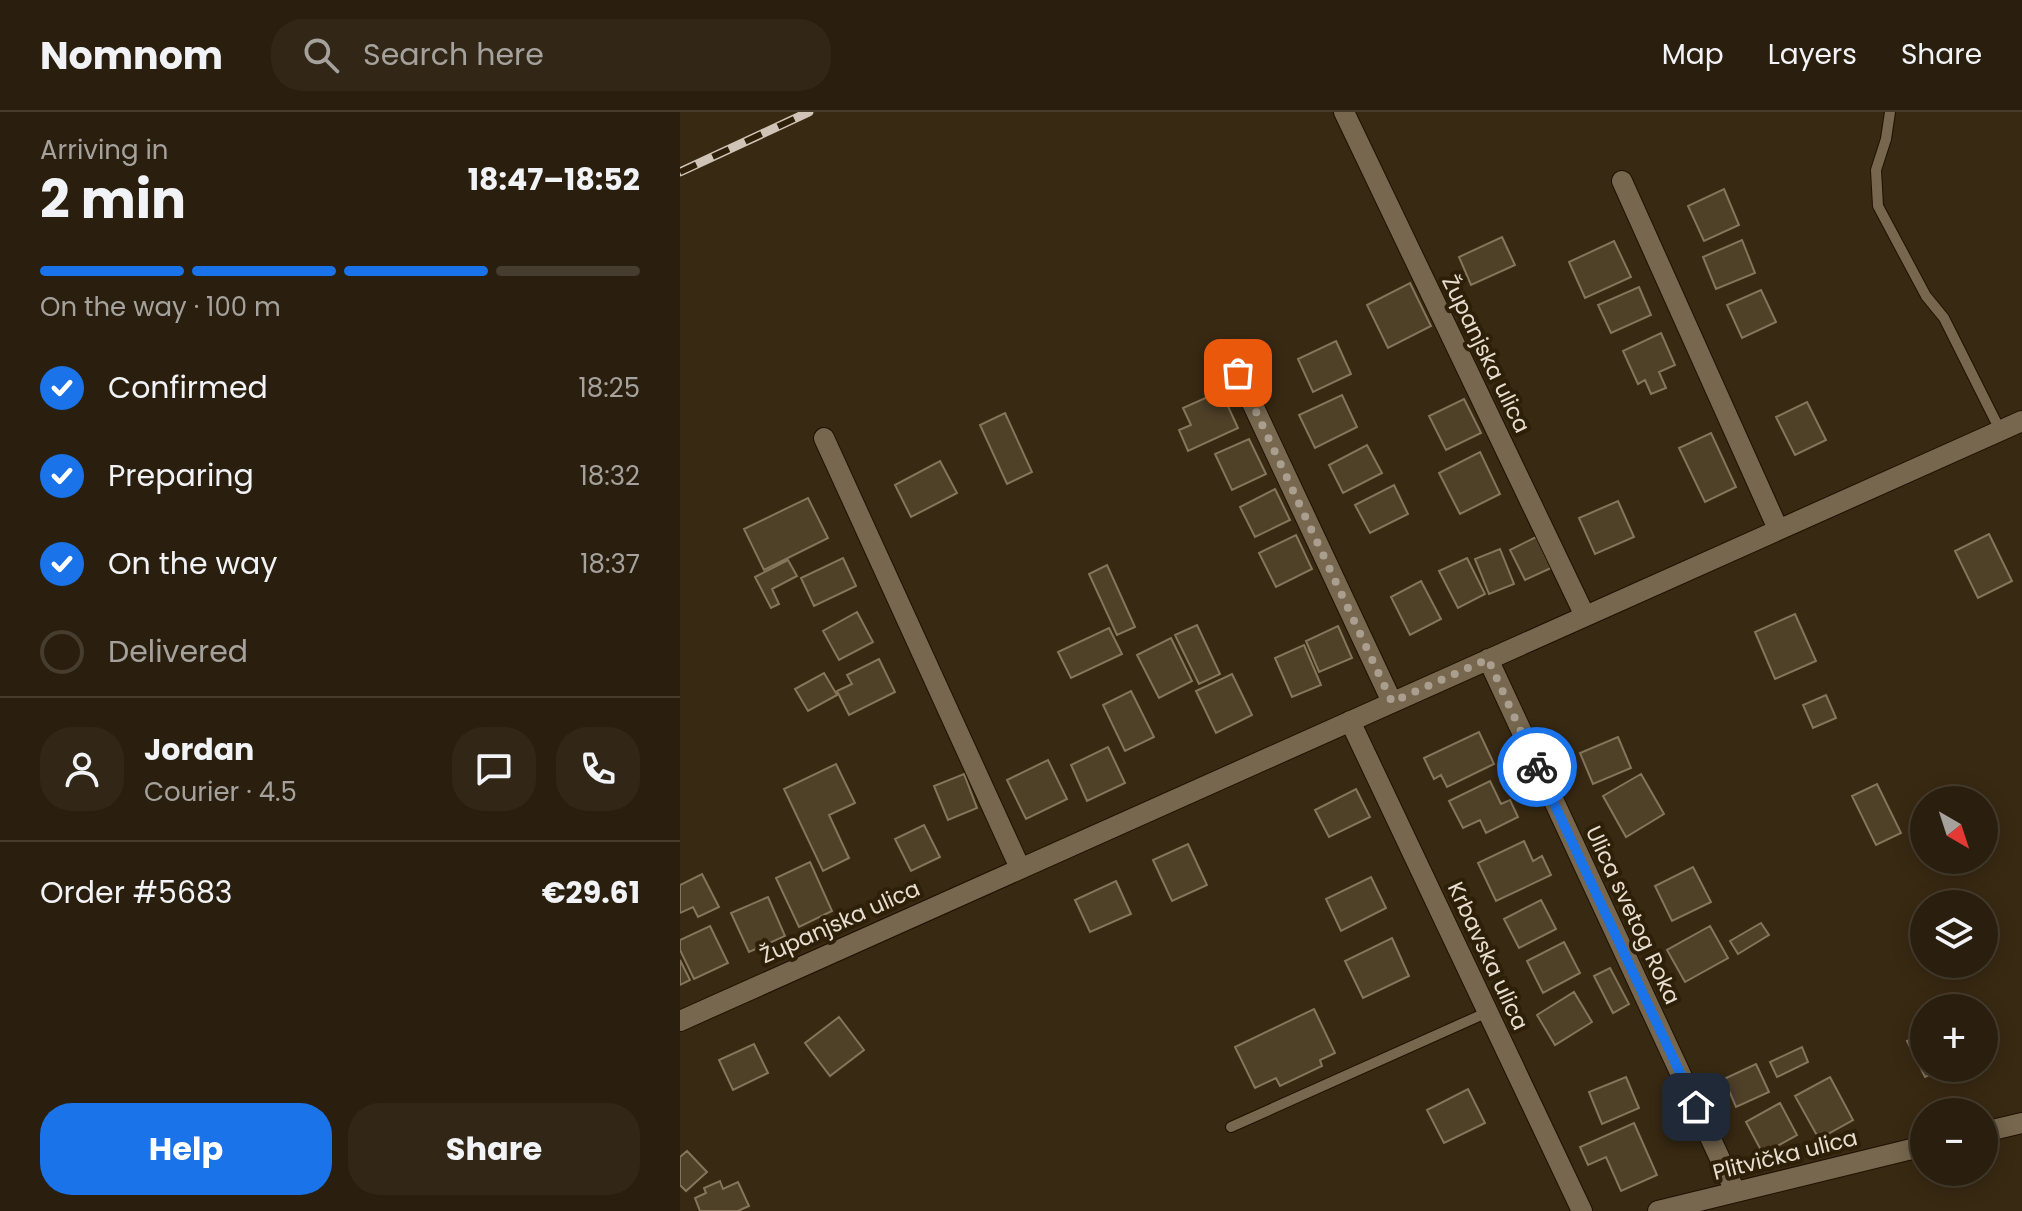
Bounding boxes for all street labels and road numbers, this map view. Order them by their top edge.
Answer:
street label: Županjska ulica [1434,270,1538,438]
street label: Ulica svetog Roka [1578,821,1688,1009]
street label: Županjska ulica [755,873,925,971]
street label: Krbavska ulica [1440,877,1536,1035]
street label: Plitvička ulica [1710,1122,1860,1188]

